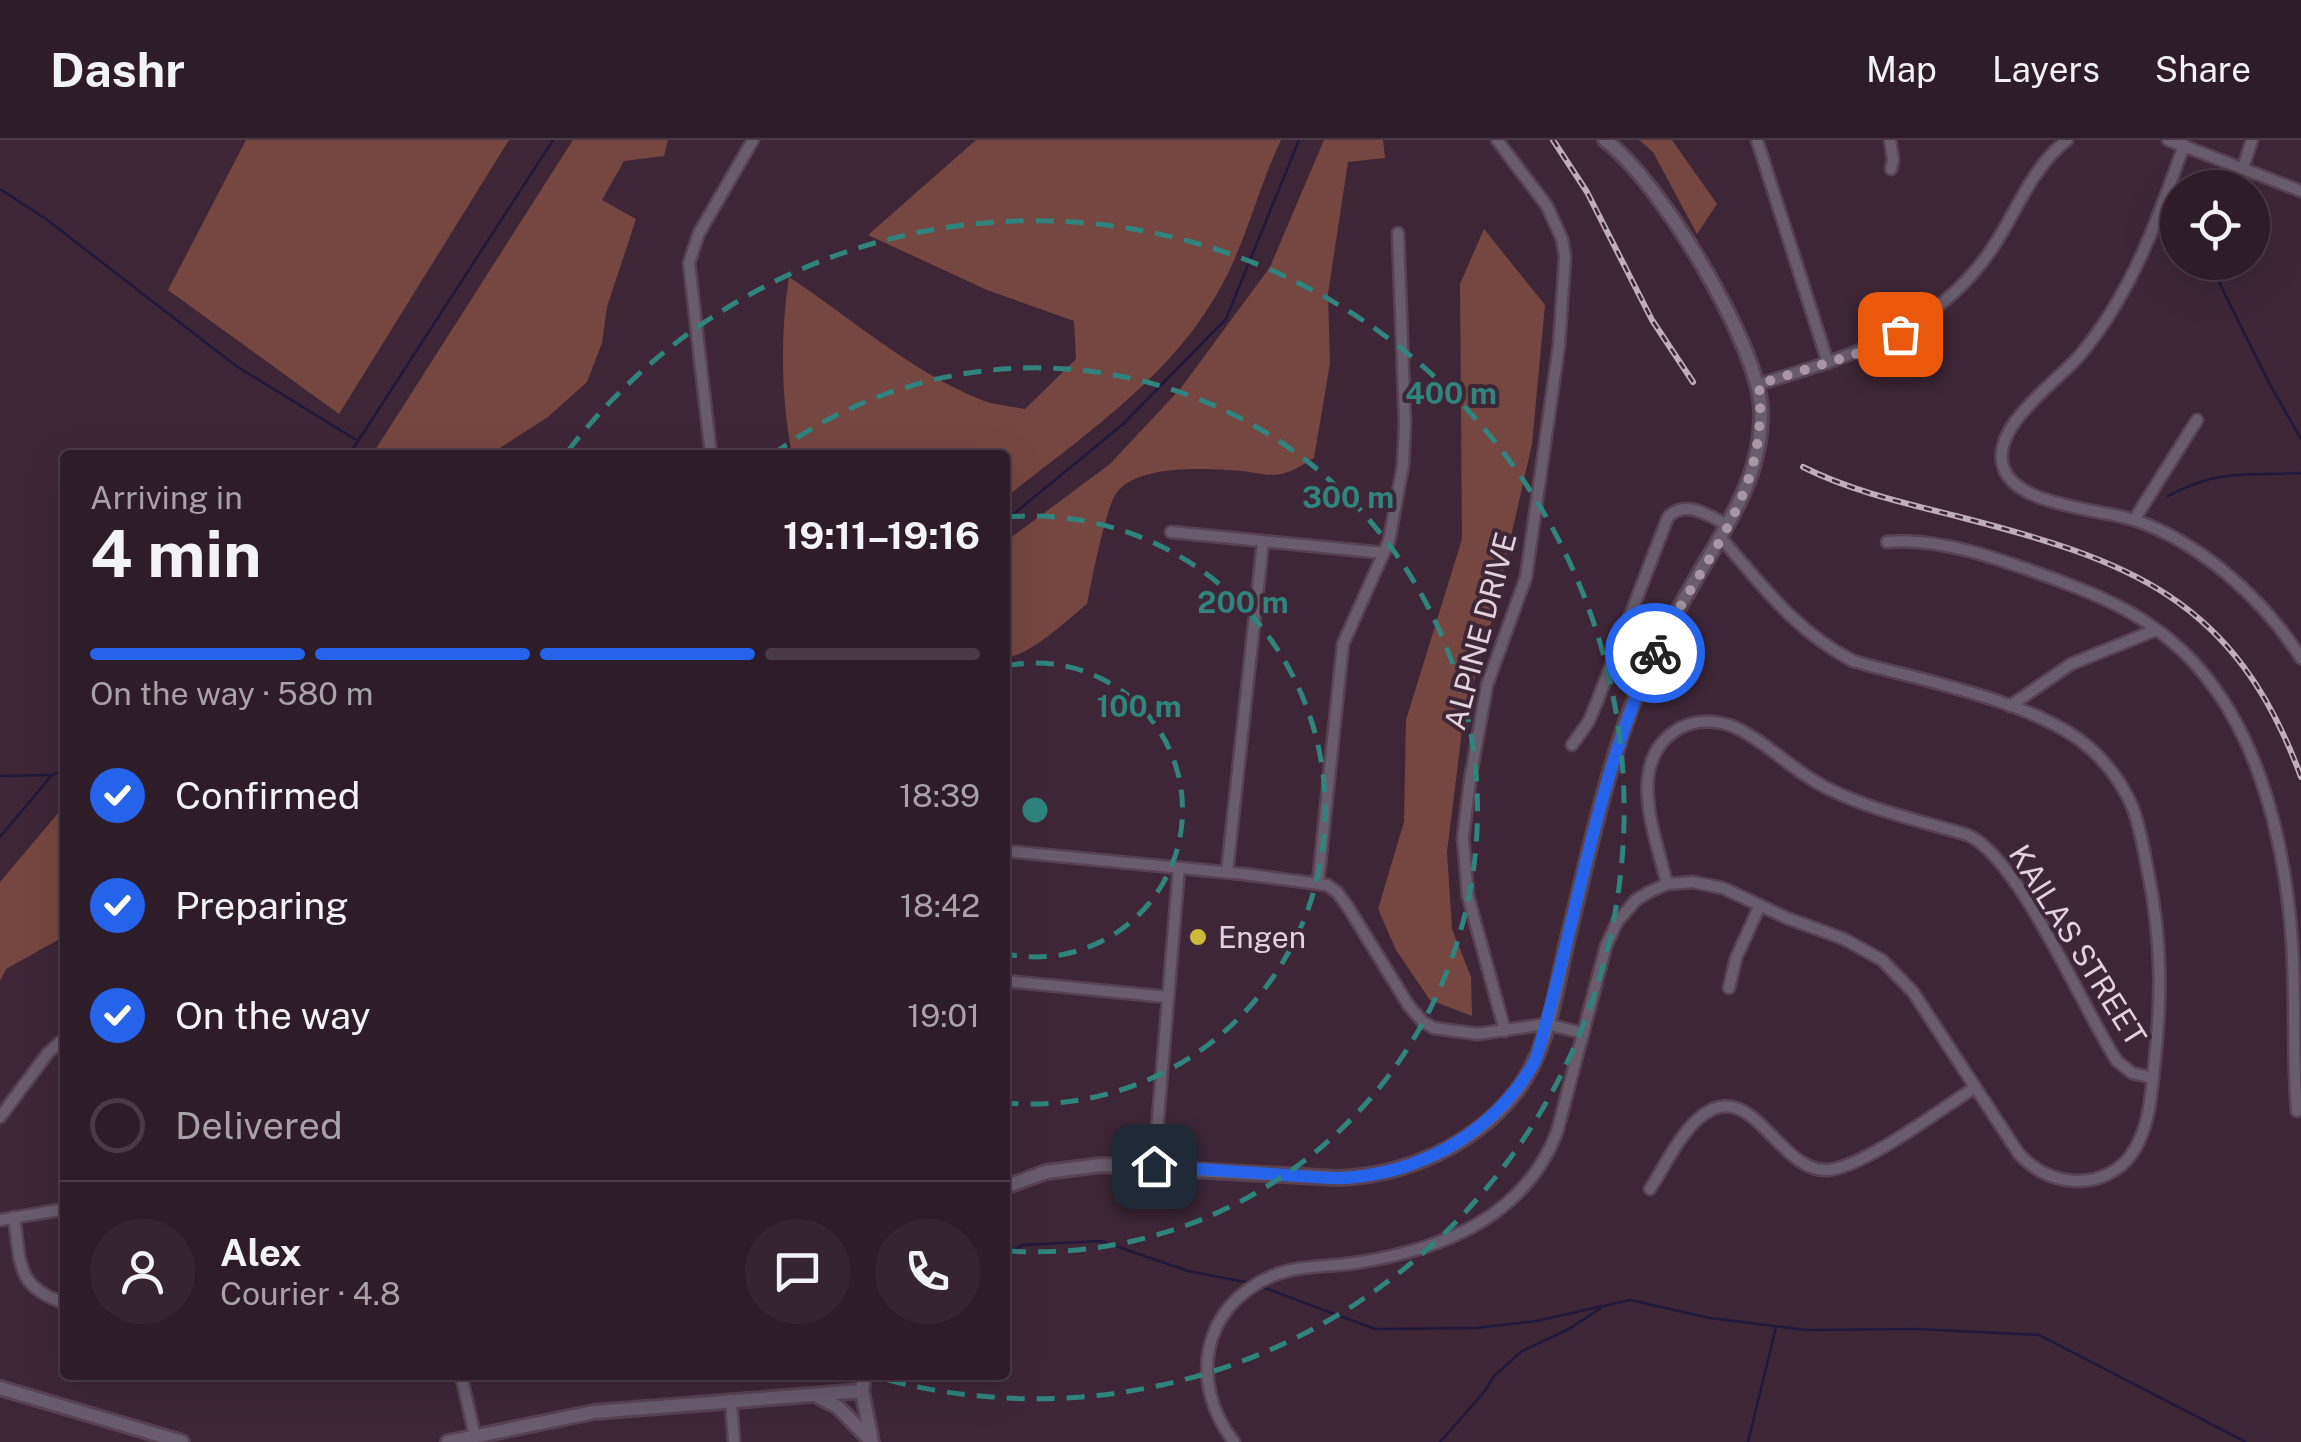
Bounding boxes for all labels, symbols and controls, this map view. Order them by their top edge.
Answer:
text: Dashr [50,41,185,98]
text: Map [1866,49,1937,90]
text: Layers [1992,49,2100,90]
text: Share [2155,49,2251,90]
map controls [2160,170,2270,280]
button: locate [2160,170,2270,280]
pin [1858,292,1943,377]
icon: bag [1873,307,1928,362]
text: 400 m [1405,375,1497,411]
text: Arriving in [90,479,243,516]
text: 300 m [1302,479,1394,515]
text: 19:11–19:16 [783,513,980,558]
text: 4 min [90,515,262,592]
street label: ALPINE DRIVE [1436,528,1524,734]
text: 200 m [1197,584,1289,620]
courier [1605,603,1705,703]
icon: bike [1628,626,1683,681]
text: On the way · 580 m [90,675,373,712]
text: 100 m [1096,688,1182,724]
icon: check [90,768,145,823]
text: Confirmed [175,773,360,818]
text: 18:39 [899,777,980,814]
centre of rings [1017,792,1053,828]
street label: KAILAS STREET [2002,838,2154,1052]
icon: check [90,878,145,933]
text: Preparing [175,883,349,928]
text: 18:42 [900,887,980,924]
place label: Engen [1218,919,1306,955]
marker: Engen [1187,926,1209,948]
icon: check [90,988,145,1043]
text: On the way [175,993,371,1038]
text: 19:01 [907,997,980,1034]
text: Delivered [175,1103,343,1148]
pin [1112,1124,1197,1209]
icon: home [1127,1139,1182,1194]
button: person [90,1219,195,1324]
button: chat [745,1219,850,1324]
button: phone [875,1219,980,1324]
text: Alex [220,1230,302,1275]
text: Courier · 4.8 [220,1275,401,1312]

